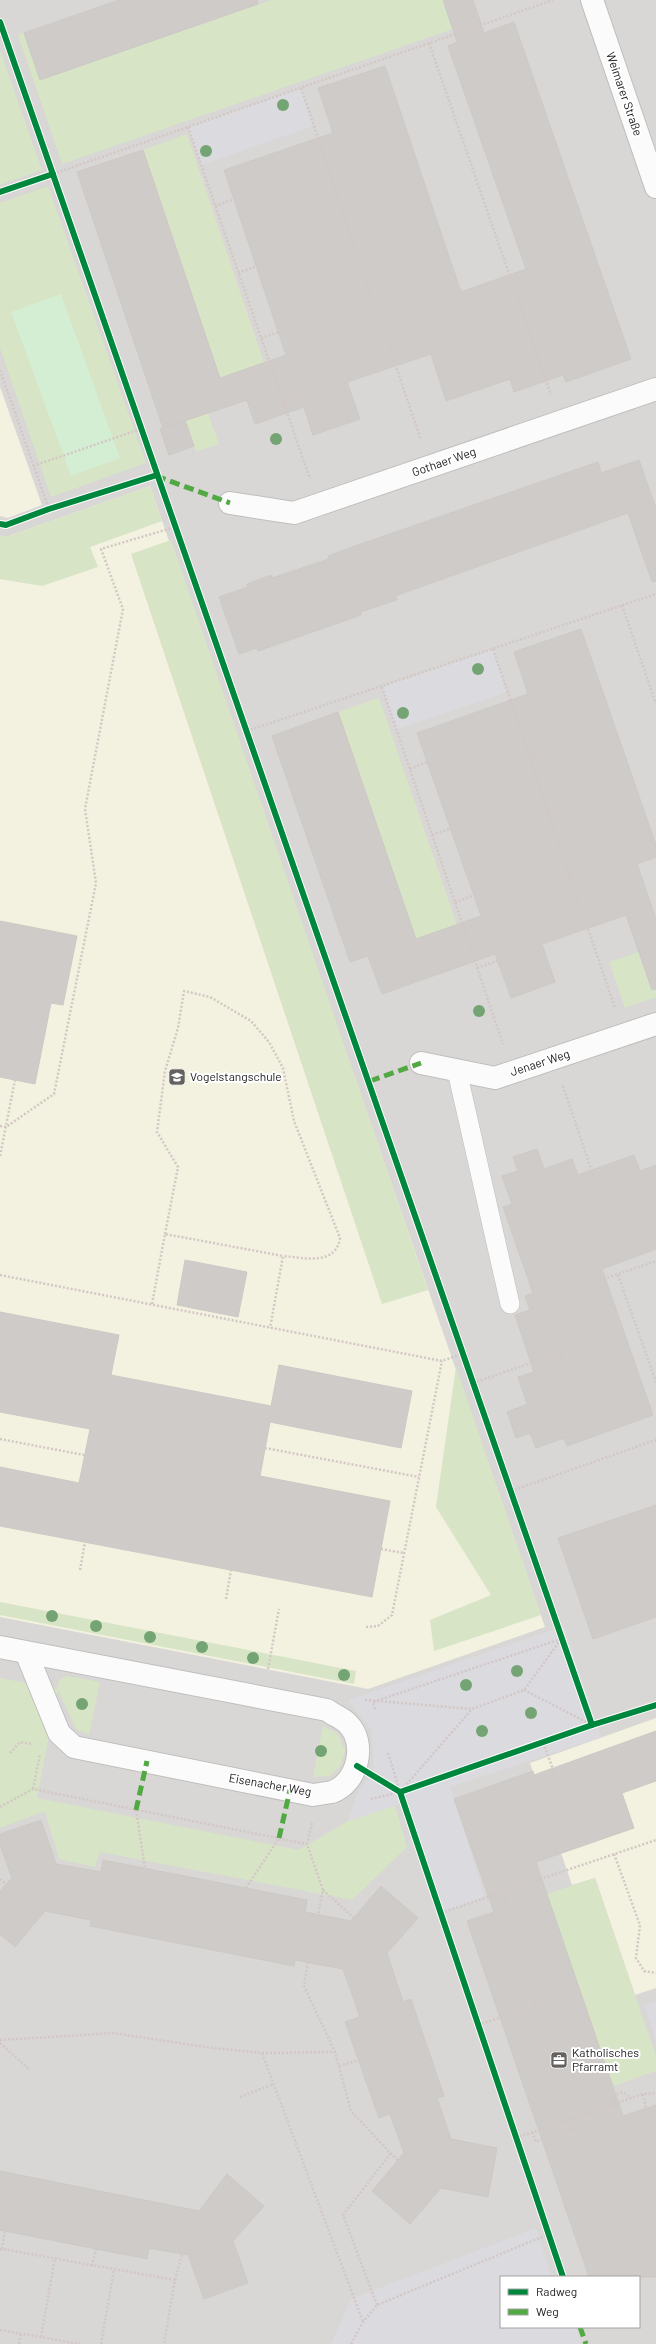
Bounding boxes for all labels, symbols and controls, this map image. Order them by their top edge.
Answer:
street label: Weimarer Straße [604,50,646,137]
street label: Gothaer Weg [410,444,477,479]
street label: Jenaer Weg [508,1046,571,1078]
school or university icon: Vogelstangschule [167,1067,187,1087]
place label: Vogelstangschule [190,1069,282,1083]
street label: Eisenacher Weg [228,1770,313,1798]
place label: Katholisches Pfarramt [572,2045,639,2073]
office icon: Katholisches Pfarramt [549,2050,569,2070]
legend [500,2276,640,2328]
text: Radweg [536,2284,577,2298]
text: Weg [536,2304,559,2318]

